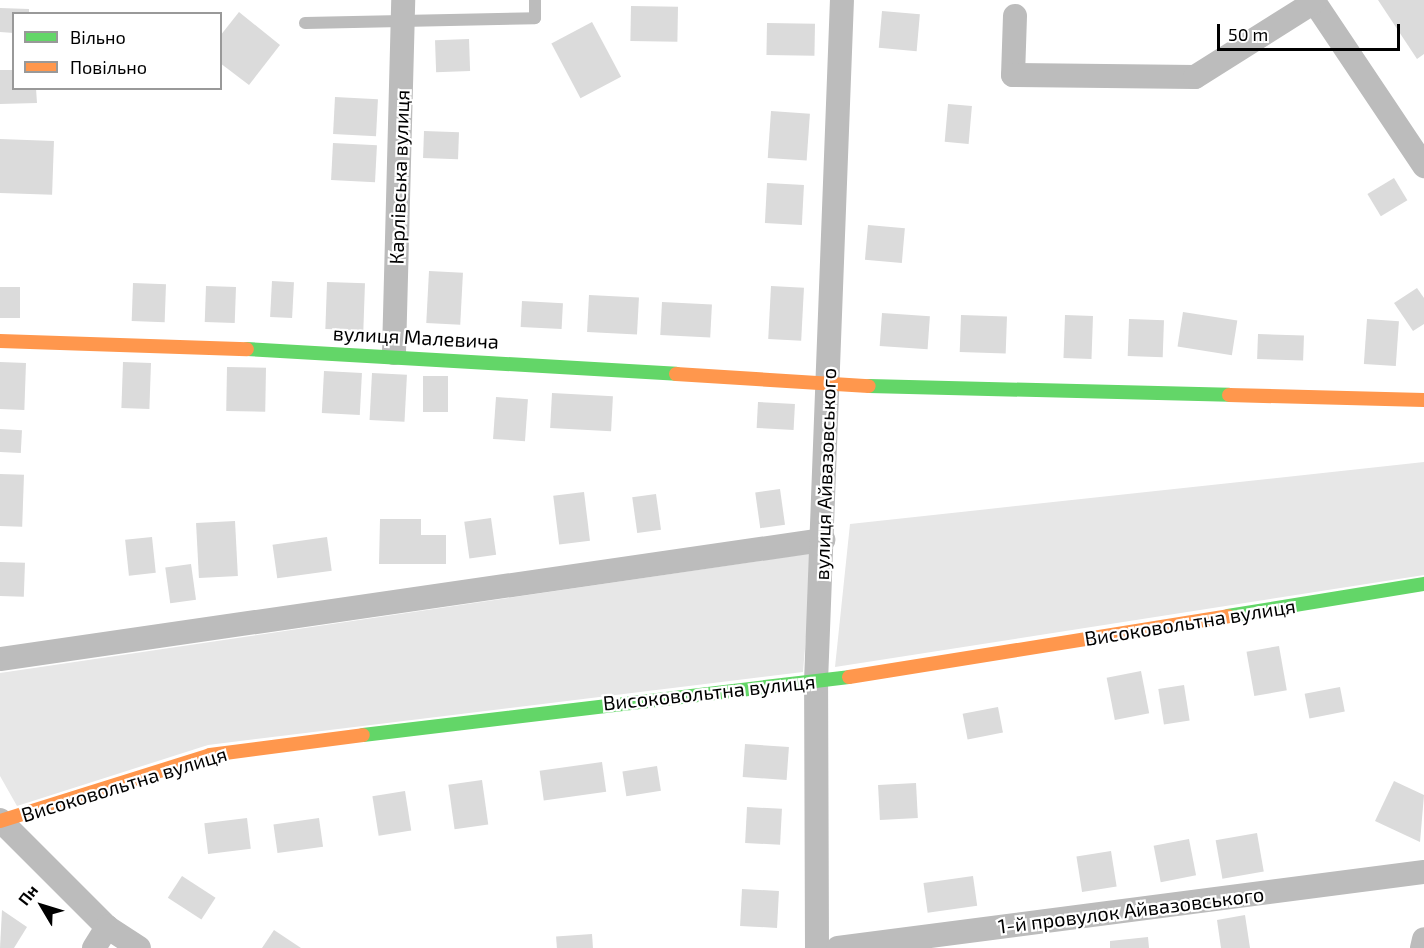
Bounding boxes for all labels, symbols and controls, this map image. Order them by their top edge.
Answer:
legend [12,12,222,90]
scale bar [1220,12,1403,50]
text: 50 m [1228,23,1268,45]
text: Вільно [70,26,126,48]
text: Повільно [70,56,147,78]
street label: Карлівська вулиця [384,89,414,265]
street label: вулиця Малевича [332,321,500,353]
street label: вулиця Айвазовського [809,367,841,581]
street label: Високовольтна вулиця [1083,593,1297,651]
street label: Високовольтна вулиця [602,669,816,715]
street label: Високовольтна вулиця [18,741,230,827]
north arrow [12,876,72,936]
text: Пн [14,881,41,909]
street label: 1-й провулок Айвазовського [997,882,1265,938]

